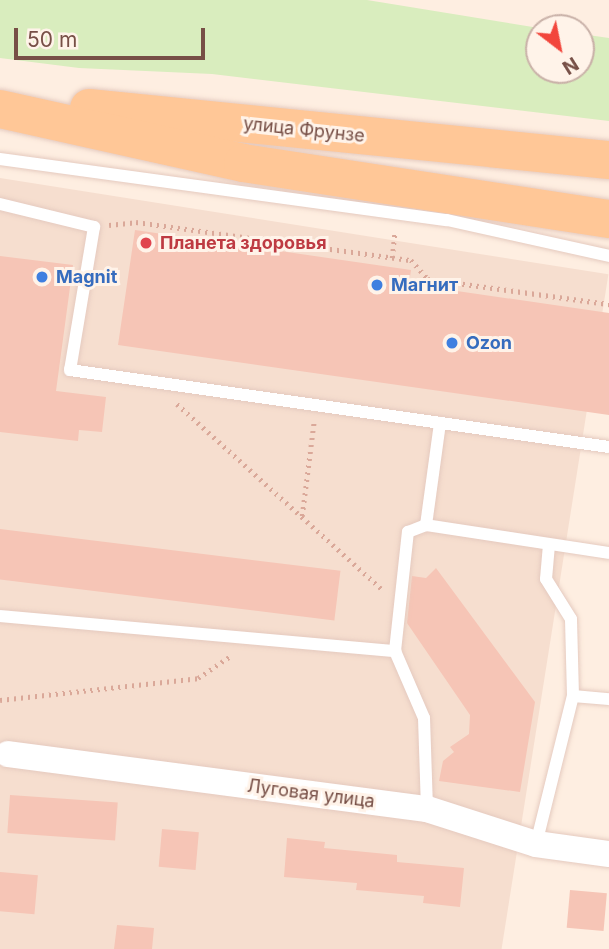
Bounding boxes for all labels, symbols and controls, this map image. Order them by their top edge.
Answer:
scale bar [18,14,208,58]
north arrow [525,14,595,84]
text: 50 m [27,27,77,52]
text: N [558,52,583,79]
street label: улица Фрунзе [242,113,366,147]
place label: Планета здоровья [160,232,327,254]
marker: Планета здоровья [138,235,154,251]
place label: Magnit [56,266,117,288]
marker: Magnit [34,269,50,285]
place label: Магнит [391,274,458,296]
marker: Магнит [369,277,385,293]
place label: Ozon [466,332,512,354]
marker: Ozon [444,335,460,351]
street label: Луговая улица [246,775,376,813]

